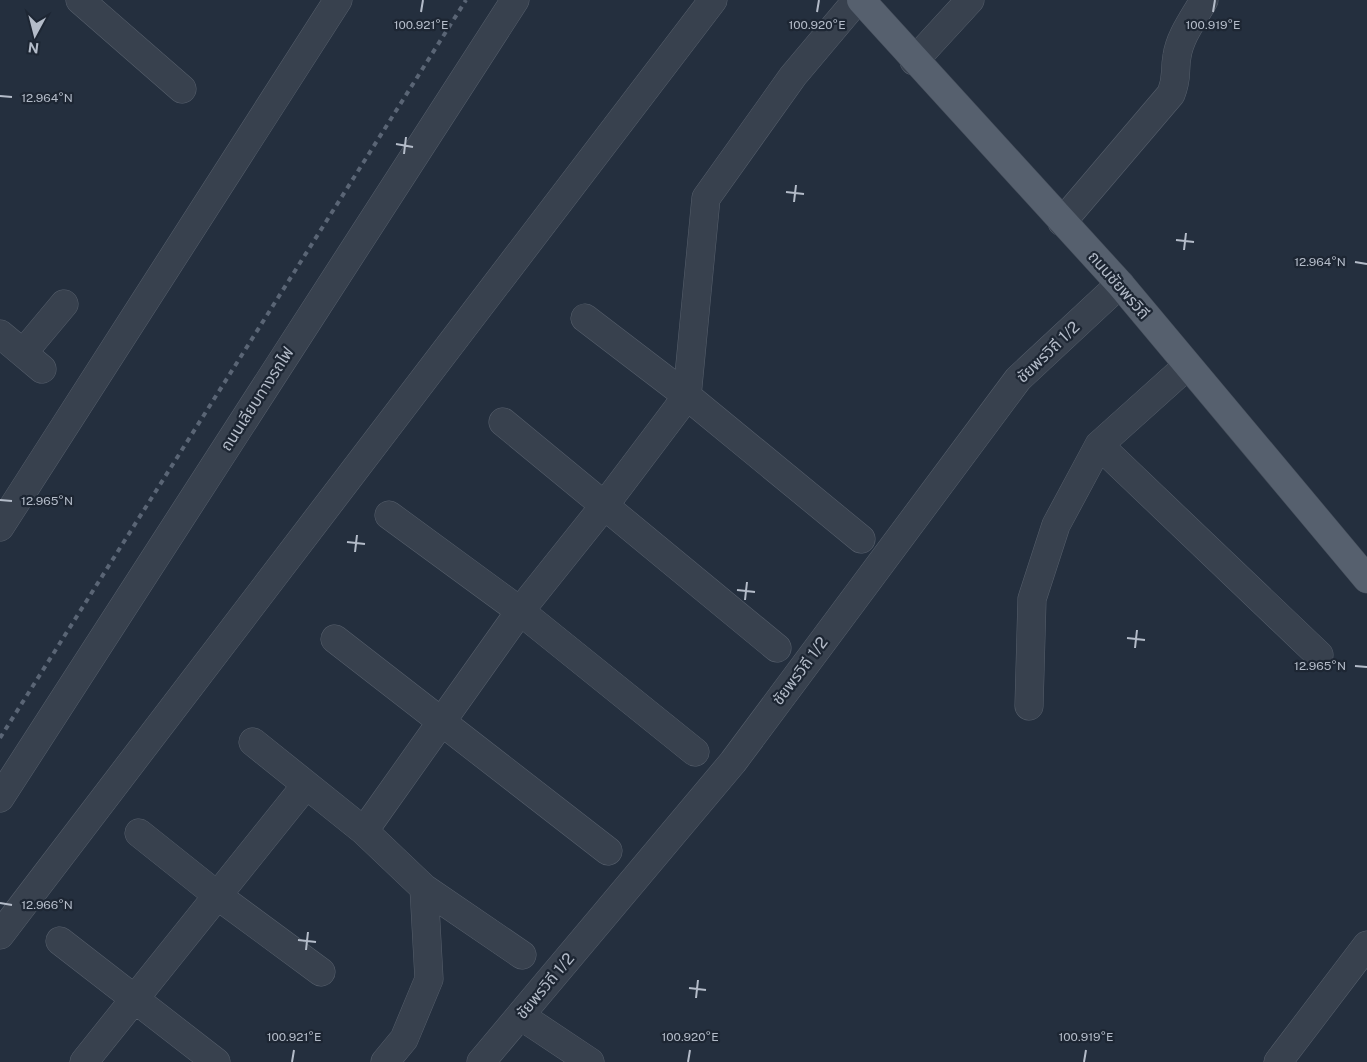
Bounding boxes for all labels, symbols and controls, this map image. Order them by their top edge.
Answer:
north arrow [10,10,60,60]
text: 100.921°E [394,18,448,32]
text: 100.920°E [788,18,846,32]
text: 100.919°E [1185,18,1241,32]
text: N [27,39,40,57]
text: 12.964°N [21,91,73,105]
street label: ถนนชัยพรวิถี [1084,247,1154,323]
text: 12.964°N [1294,255,1346,269]
street label: ชัยพรวิถี 1/2 [1013,317,1083,387]
street label: ถนนเลียบทางรถไฟ [216,343,298,454]
text: 12.965°N [21,494,73,508]
street label: ชัยพรวิถี 1/2 [768,633,832,709]
text: 12.965°N [1294,659,1346,673]
text: 12.966°N [21,898,73,912]
street label: ชัยพรวิถี 1/2 [512,949,578,1023]
text: 100.921°E [267,1030,321,1044]
text: 100.920°E [661,1030,719,1044]
text: 100.919°E [1058,1030,1114,1044]

